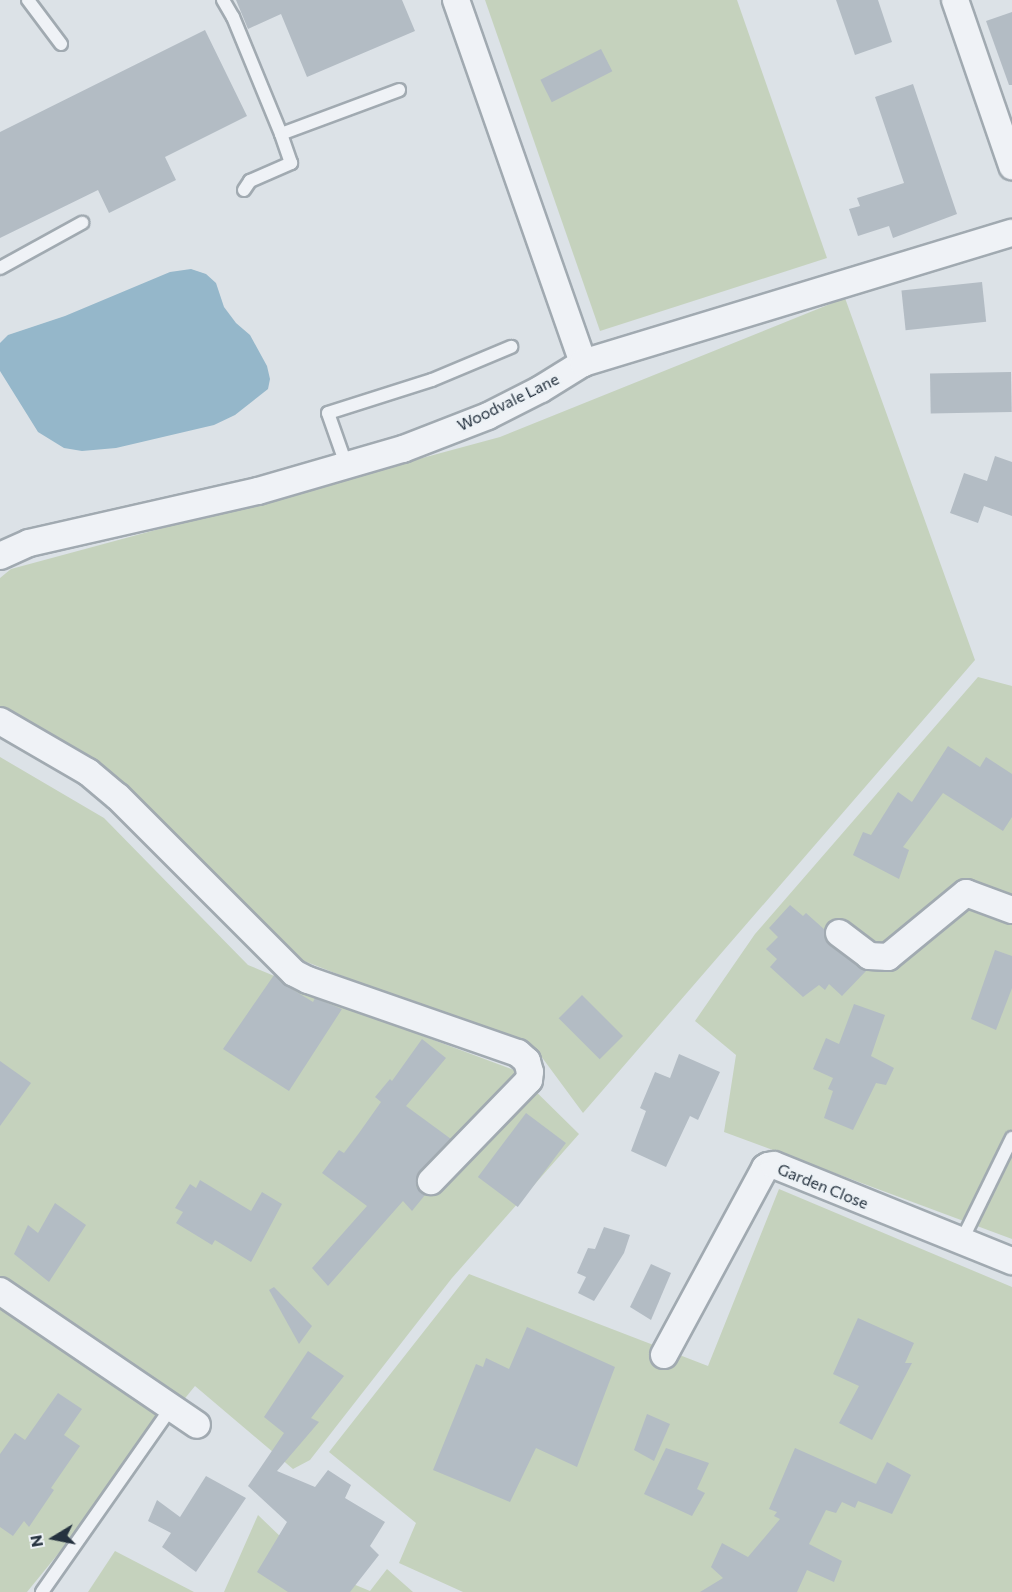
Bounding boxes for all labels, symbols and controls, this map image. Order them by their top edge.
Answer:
street label: Woodvale Lane [454,369,562,435]
street label: Garden Close [775,1159,871,1213]
north arrow [24,1508,84,1568]
text: N [25,1534,46,1549]

